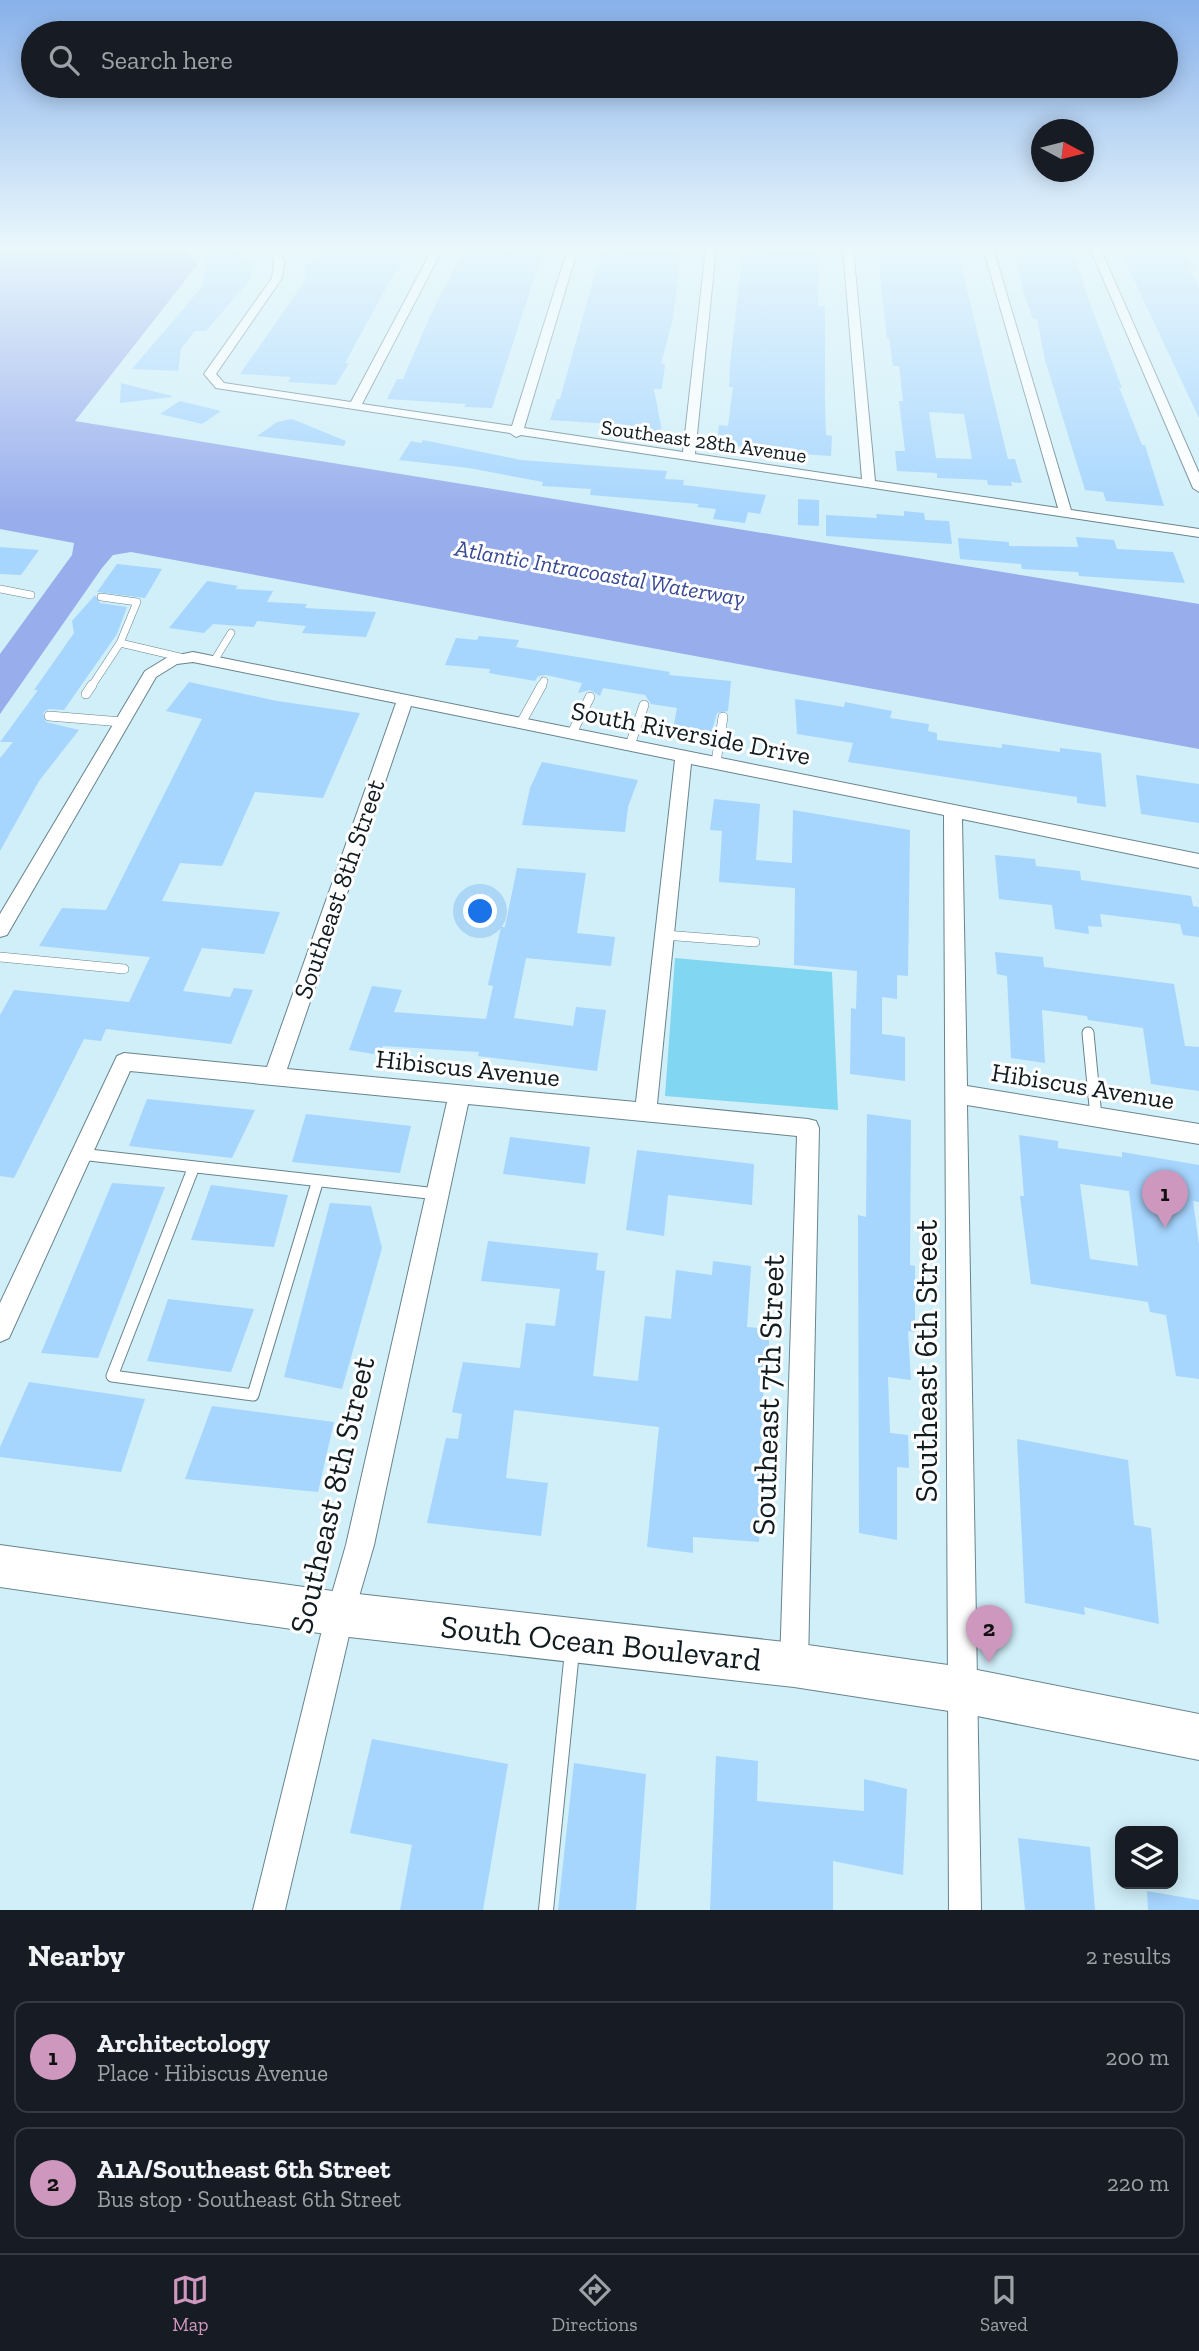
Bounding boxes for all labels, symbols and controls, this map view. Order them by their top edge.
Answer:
search box [21,21,1178,98]
icon: search [45,41,83,79]
text: Search here [101,44,233,76]
north arrow [1031,119,1094,182]
street label: Southeast 28th Avenue [600,414,808,468]
water label: Atlantic Intracoastal Waterway [452,534,747,612]
street label: South Riverside Drive [569,694,813,772]
street label: Southeast 8th Street [286,775,392,1003]
your location [463,894,497,928]
street label: Hibiscus Avenue [374,1042,562,1094]
street label: Hibiscus Avenue [989,1056,1177,1116]
pin: 1 [1142,1170,1188,1228]
street label: Southeast 6th Street [907,1219,945,1502]
street label: Southeast 7th Street [744,1254,792,1536]
street label: Southeast 8th Street [282,1353,382,1637]
pin: 2 [966,1605,1012,1663]
street label: South Ocean Boulevard [439,1607,763,1679]
map controls [1115,1826,1178,1889]
button: layers [1115,1826,1178,1889]
text: Nearby [28,1938,125,1974]
text: 2 results [1086,1942,1171,1970]
text: Architectology [97,2027,270,2059]
text: 1 [48,2043,58,2071]
text: 200 m [1106,2043,1169,2071]
text: Place · Hibiscus Avenue [97,2059,328,2087]
text: A1A/Southeast 6th Street [97,2153,390,2185]
text: 2 [47,2169,59,2197]
text: 220 m [1107,2169,1169,2197]
text: Bus stop · Southeast 6th Street [97,2185,401,2213]
tab: Map [171,2271,209,2336]
tab: Directions [552,2271,638,2336]
tab: Saved [980,2271,1028,2336]

